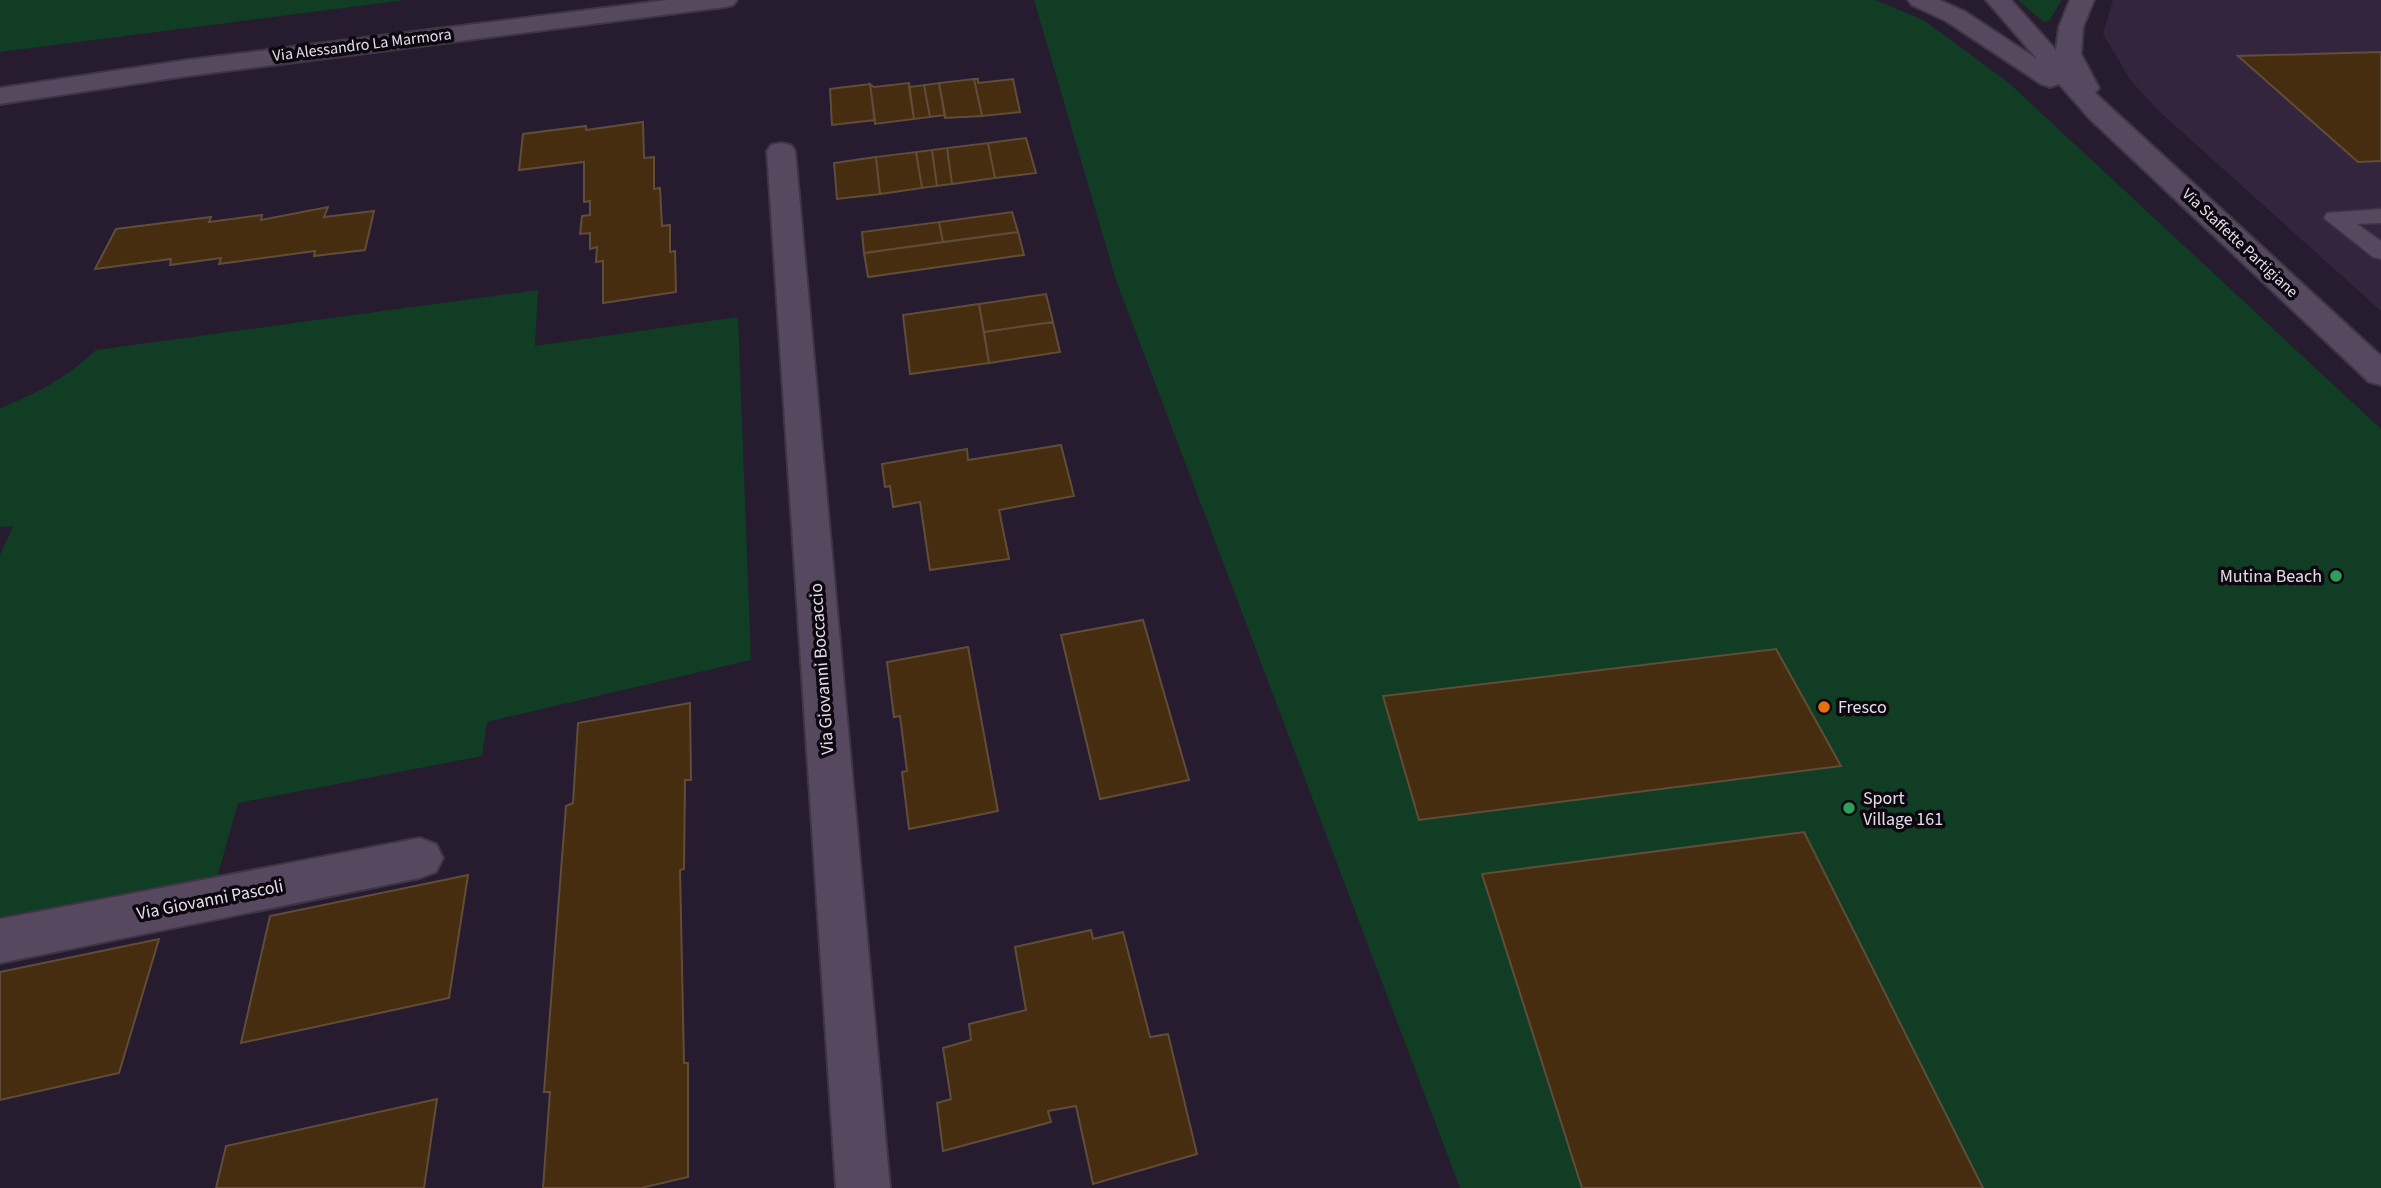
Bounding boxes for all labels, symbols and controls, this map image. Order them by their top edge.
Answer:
street label: Via Alessandro La Marmora [271,23,453,67]
street label: Via Staffette Partigiane [2177,183,2303,303]
place label: Mutina Beach [2220,564,2322,589]
marker: Mutina Beach [2328,568,2344,584]
street label: Via Giovanni Boccaccio [804,582,840,756]
place label: Fresco [1838,695,1887,720]
marker: Fresco [1816,699,1832,715]
place label: Sport Village 161 [1863,786,1943,832]
marker: Sport Village 161 [1841,800,1857,816]
street label: Via Giovanni Pascoli [134,874,286,926]

